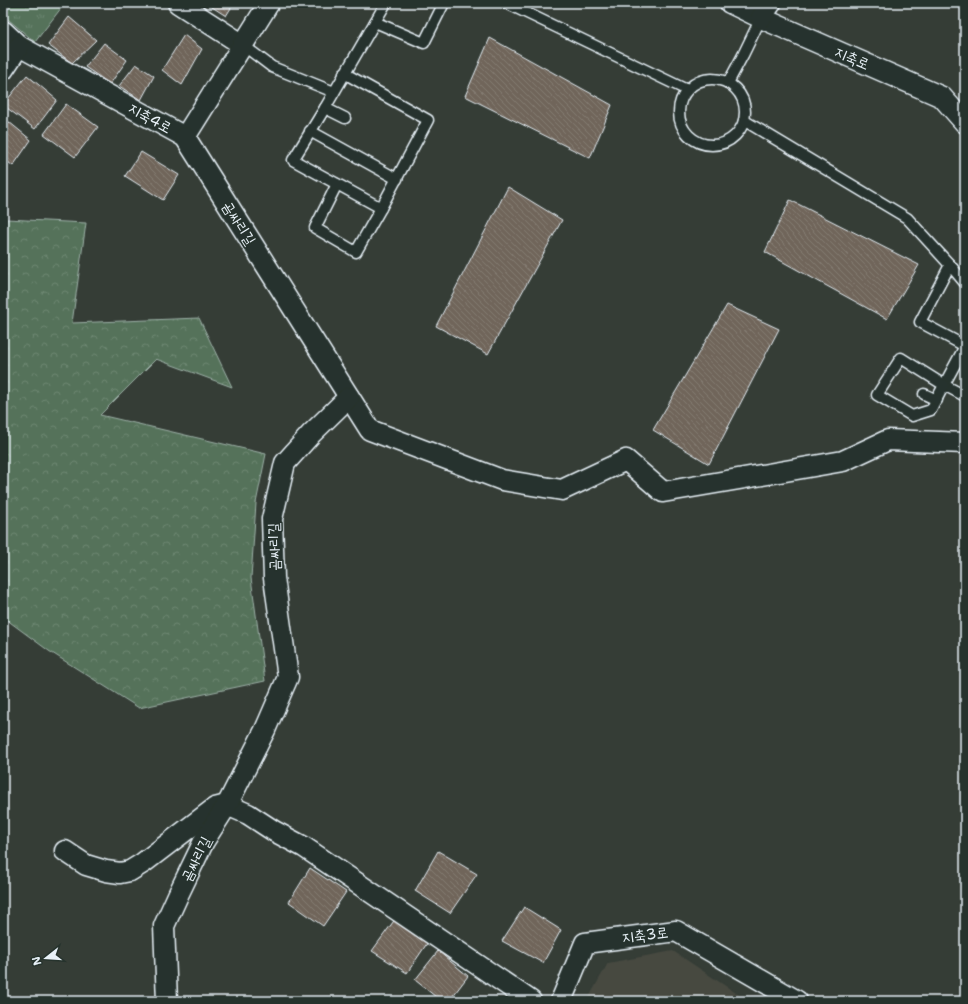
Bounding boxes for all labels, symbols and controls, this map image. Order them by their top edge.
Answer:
street label: 지축로 [831,42,873,74]
street label: 지축4로 [125,98,175,138]
street label: 곰싸리길 [218,197,260,249]
street label: 곰싸리길 [264,523,284,571]
street label: 곰싸리길 [176,833,216,885]
street label: 지축3로 [621,922,669,948]
north arrow [26,938,66,978]
text: N [28,954,45,967]

